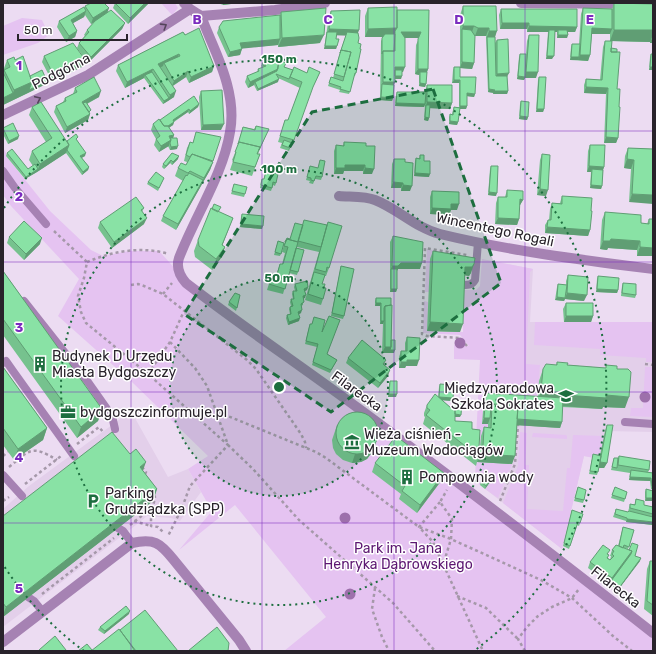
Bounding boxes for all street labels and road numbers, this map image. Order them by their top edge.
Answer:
street label: Podgórna [29,50,93,93]
street label: Wincentego Rogali [434,209,555,250]
street label: Filarecka [328,367,385,415]
street label: Filarecka [588,563,644,612]

